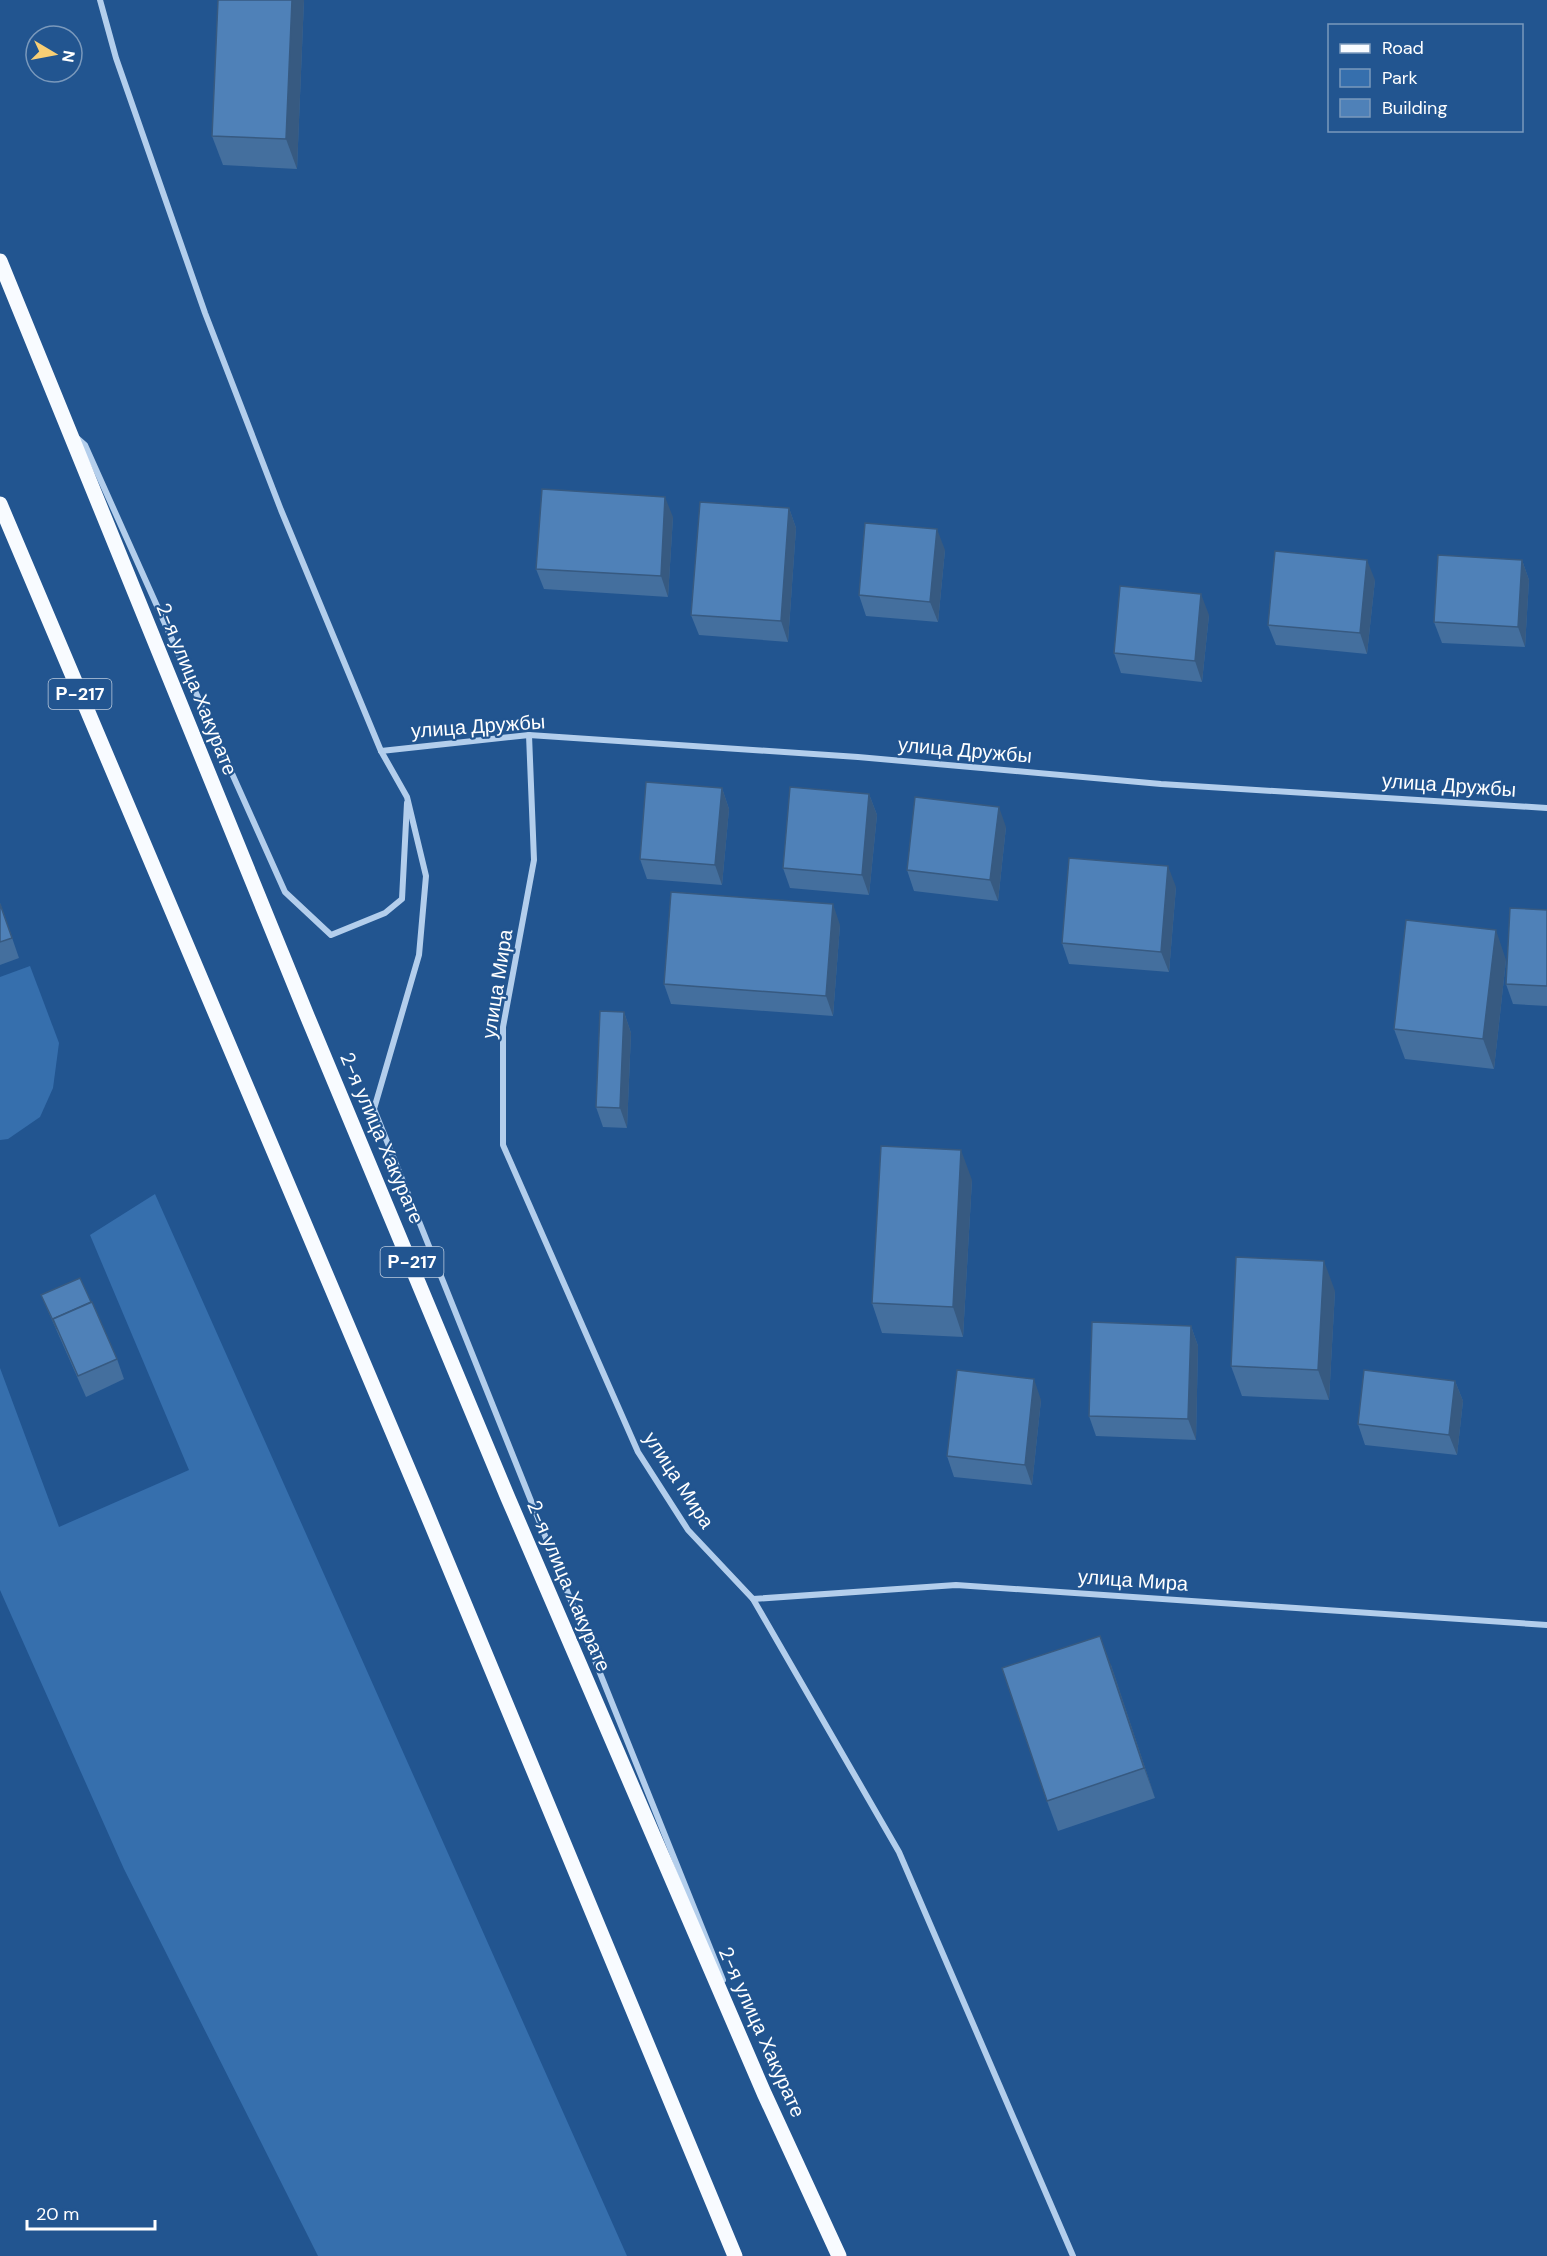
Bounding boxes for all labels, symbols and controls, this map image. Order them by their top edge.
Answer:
north arrow [24,24,84,84]
legend [1328,24,1523,132]
text: Road [1382,36,1424,60]
text: N [57,49,80,64]
text: Park [1382,66,1418,90]
text: Building [1382,96,1447,120]
street label: 2-я улица Хакурате [151,599,243,779]
road number: Р-217 [48,679,112,709]
street label: улица Дружбы [410,708,546,744]
street label: улица Дружбы [897,731,1033,769]
street label: улица Дружбы [1381,767,1517,803]
street label: улица Мира [476,927,519,1041]
street label: 2-я улица Хакурате [334,1048,430,1228]
road number: Р-217 [380,1247,444,1277]
street label: улица Мира [638,1427,720,1534]
street label: 2-я улица Хакурате [521,1496,617,1676]
street label: улица Мира [1077,1563,1190,1597]
street label: 2-я улица Хакурате [713,1943,811,2121]
scale bar [27,2193,154,2231]
text: 20 m [36,2202,79,2226]

